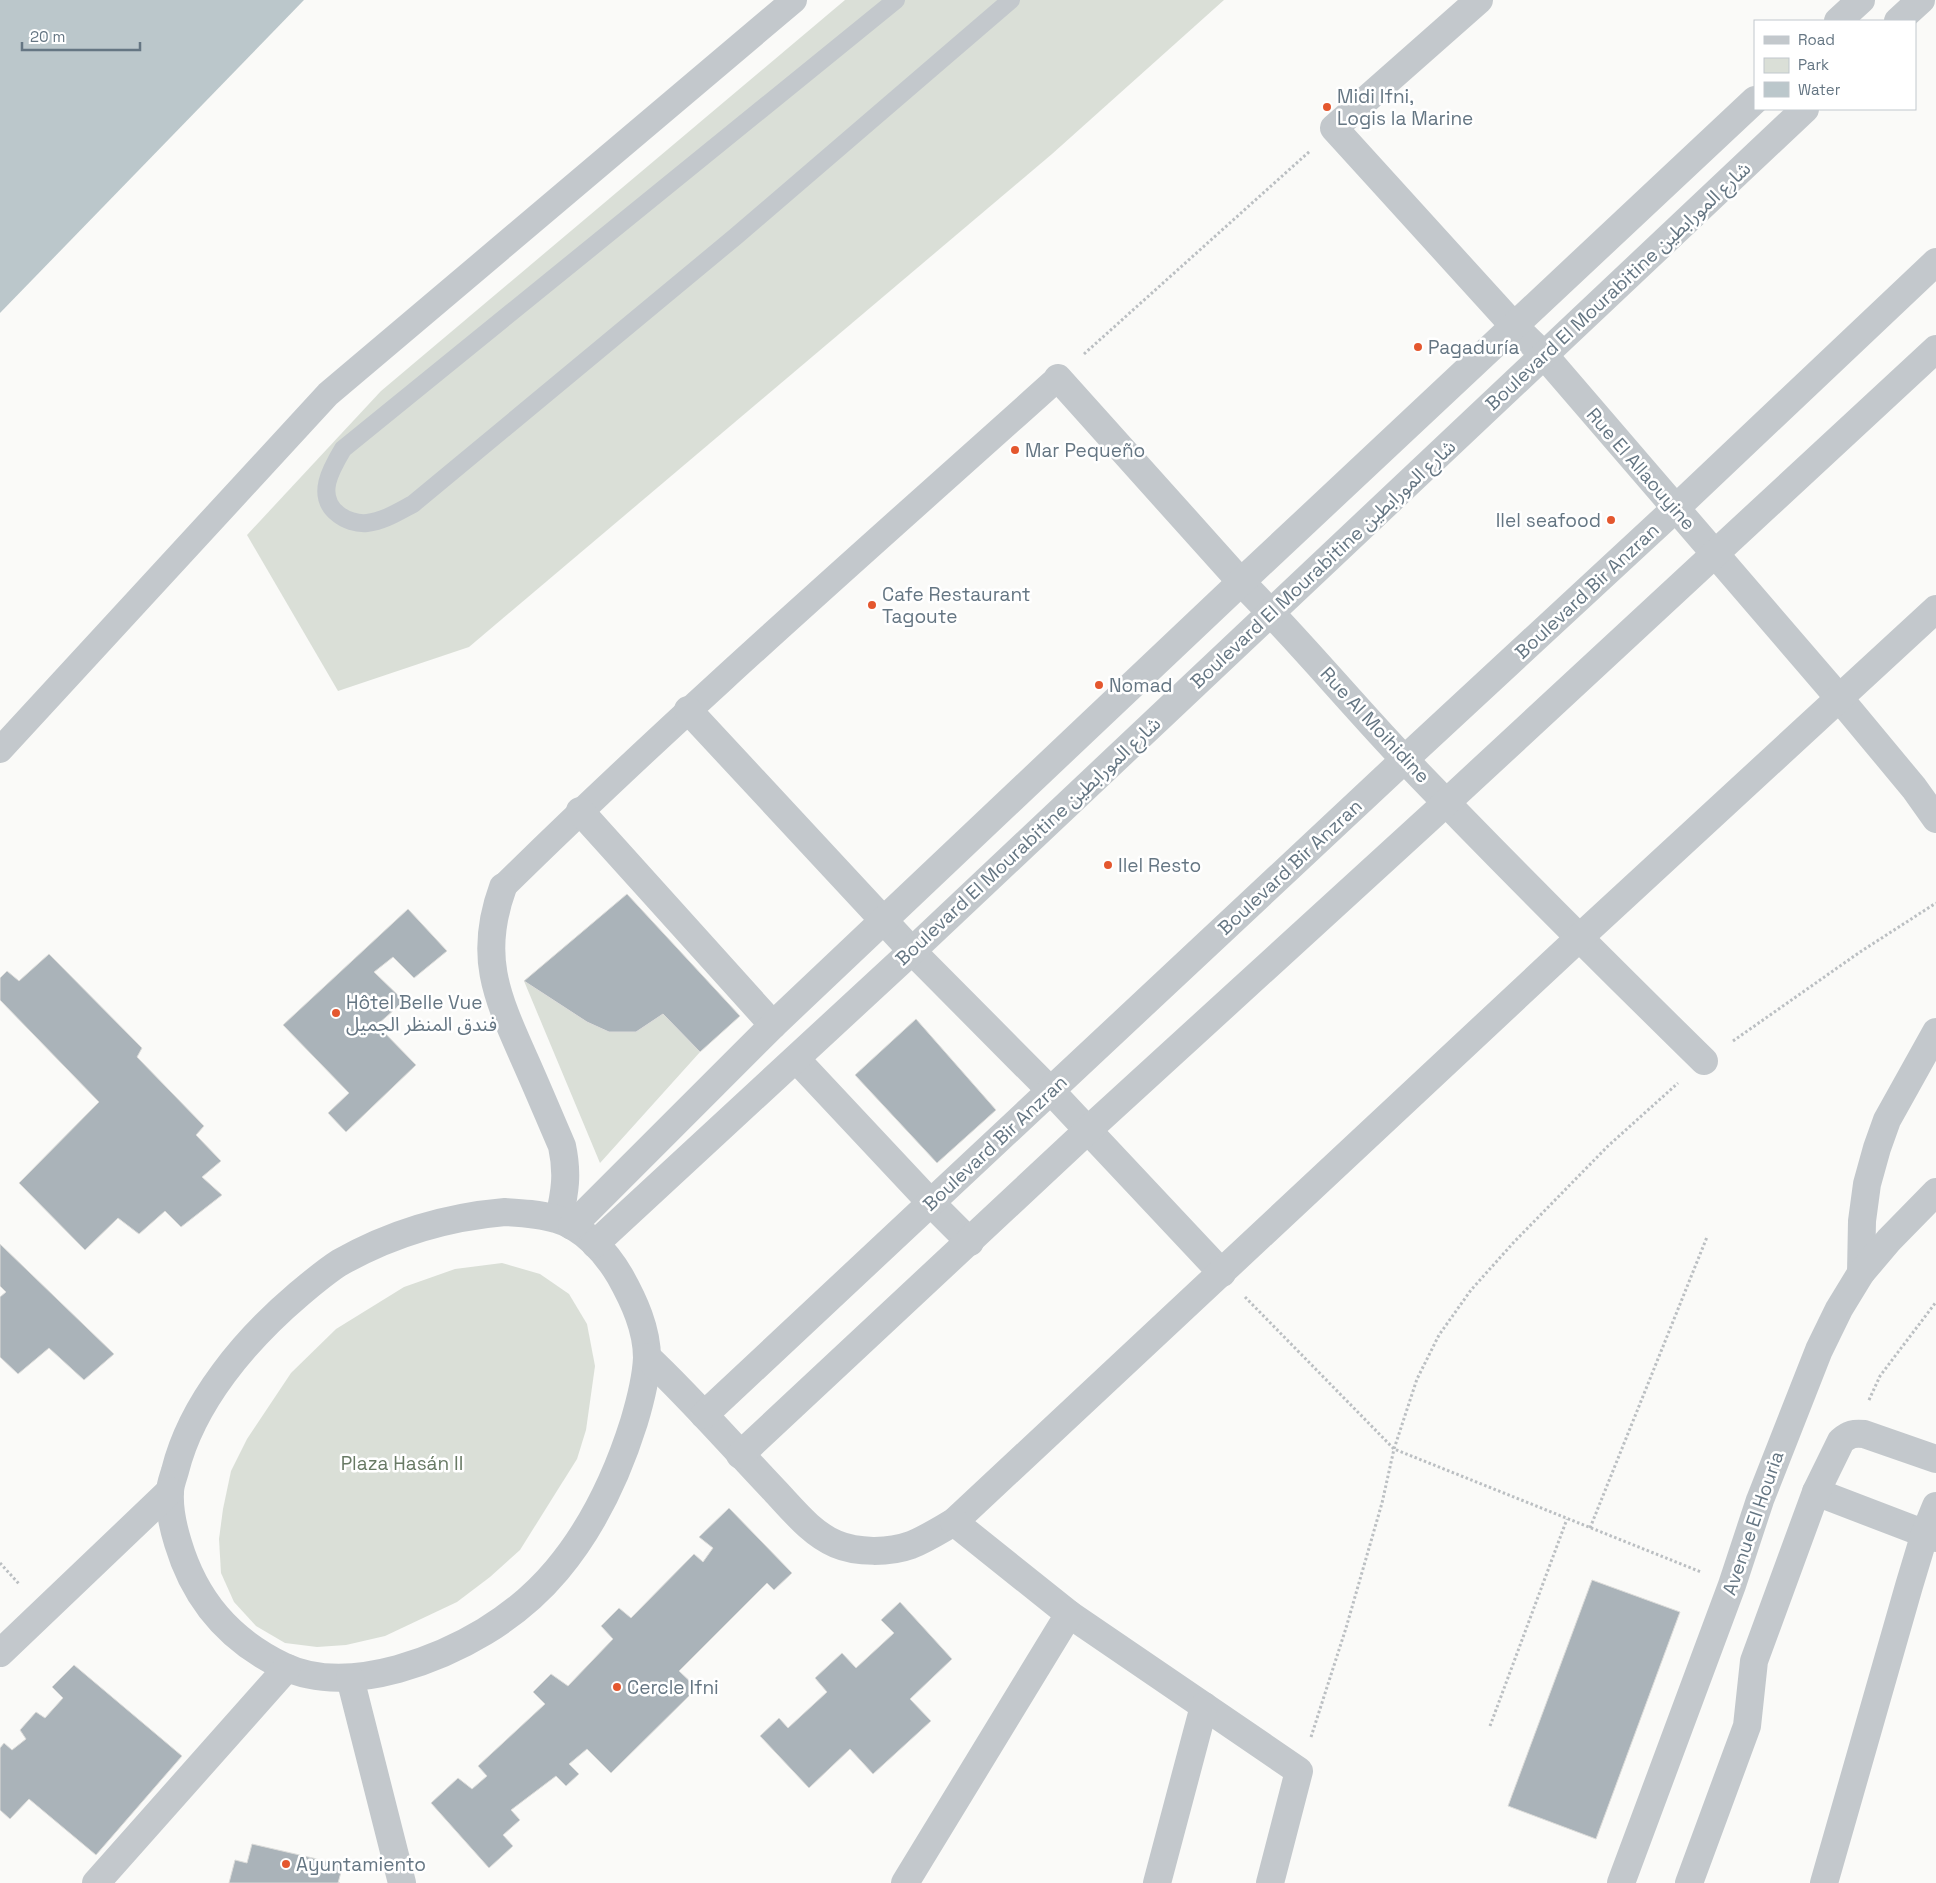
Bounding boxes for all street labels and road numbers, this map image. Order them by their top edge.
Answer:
street label: Boulevard El Mourabitine شارع المورابطين [1480,156,1757,417]
street label: Rue El Allaouyine [1581,403,1701,535]
street label: Boulevard El Mourabitine شارع المورابطين [1185,434,1462,695]
street label: Boulevard Bir Anzran [1510,518,1664,664]
street label: Rue Al Moihidine [1315,662,1435,788]
street label: Boulevard El Mourabitine شارع المورابطين [890,711,1167,972]
street label: Boulevard Bir Anzran [1213,794,1367,940]
street label: Boulevard Bir Anzran [918,1070,1072,1216]
street label: Avenue El Houria [1717,1448,1789,1598]

